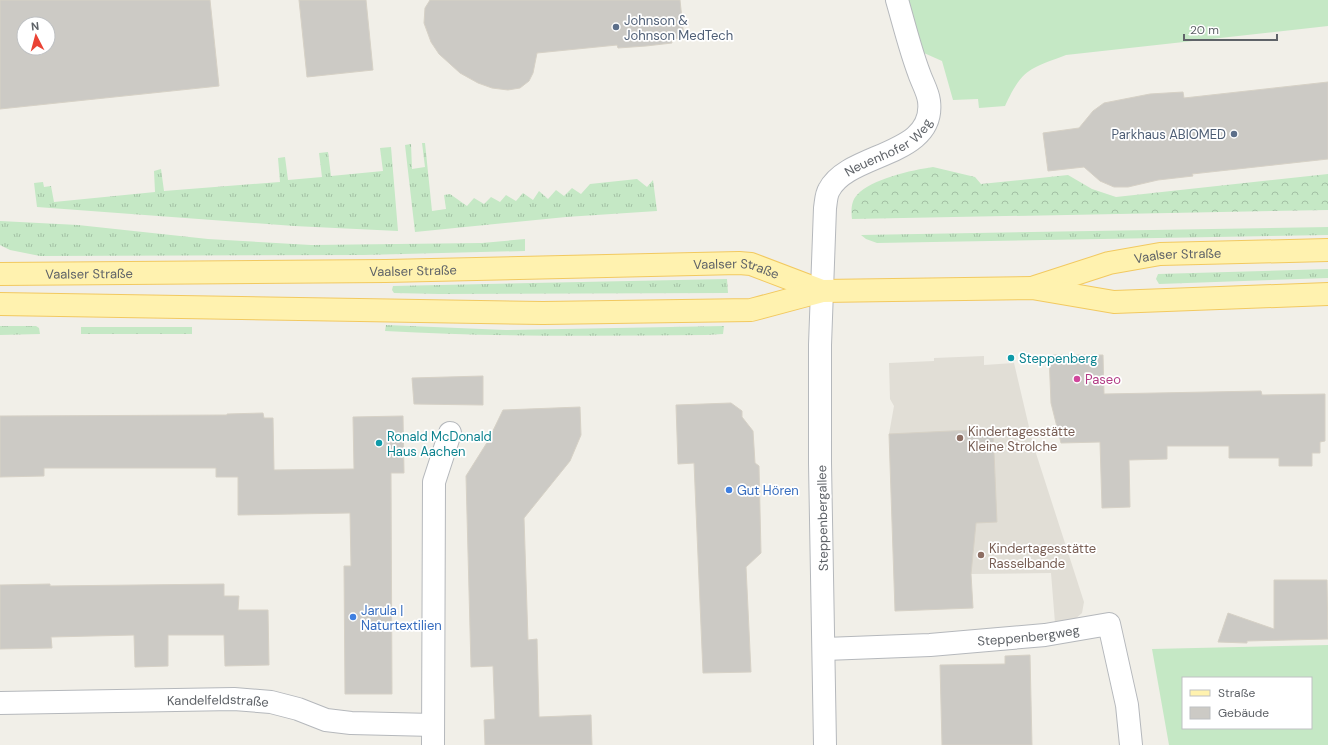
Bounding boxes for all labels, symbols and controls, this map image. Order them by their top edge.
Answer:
place label: Johnson & Johnson MedTech [624,12,733,44]
north arrow [16,16,56,56]
scale bar [1184,16,1277,42]
text: N [30,19,40,33]
marker: Johnson & Johnson MedTech [611,22,621,32]
text: 20 m [1190,22,1219,38]
street label: Neuenhofer Weg [841,116,936,180]
place label: Parkhaus ABIOMED [1112,126,1226,143]
marker: Parkhaus ABIOMED [1229,129,1239,139]
street label: Vaalser Straße [1133,245,1221,267]
street label: Vaalser Straße [693,255,782,283]
street label: Vaalser Straße [369,261,457,280]
street label: Vaalser Straße [45,265,133,283]
place label: Steppenberg [1019,350,1097,367]
marker: Steppenberg [1006,353,1016,363]
place label: Paseo [1085,371,1121,388]
marker: Paseo [1072,374,1082,384]
place label: Kindertagesstätte Kleine Strolche [968,423,1075,455]
place label: Ronald McDonald Haus Aachen [387,428,492,460]
marker: Kindertagesstätte Kleine Strolche [955,433,965,443]
marker: Ronald McDonald Haus Aachen [374,438,384,448]
street label: Steppenbergallee [813,465,832,571]
place label: Gut Hören [737,482,799,499]
marker: Gut Hören [724,485,734,495]
place label: Kindertagesstätte Rasselbande [989,540,1096,572]
marker: Kindertagesstätte Rasselbande [976,550,986,560]
place label: Jarula | Naturtextilien [361,602,442,634]
marker: Jarula | Naturtextilien [348,612,358,622]
street label: Steppenbergweg [977,621,1081,650]
legend [1182,677,1312,729]
text: Straße [1218,685,1255,701]
street label: Kandelfeldstraße [167,691,269,711]
text: Gebäude [1218,705,1269,721]

